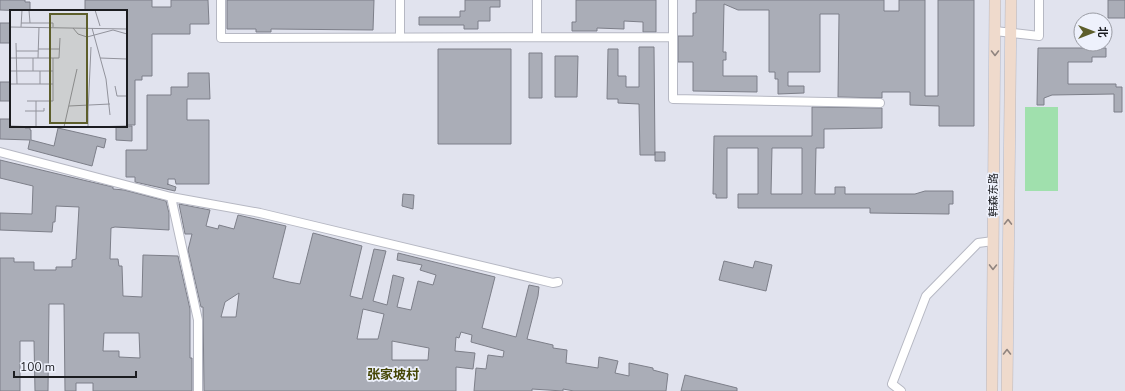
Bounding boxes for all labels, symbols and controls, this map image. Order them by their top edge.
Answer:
inset map [10,10,127,127]
north arrow [1073,12,1113,52]
text: 北 [1095,27,1110,38]
one-way arrow [990,50,999,56]
street label: 韩森东路 [986,173,1001,217]
one-way arrow [1004,219,1012,225]
one-way arrow [989,264,997,270]
one-way arrow [1003,349,1011,355]
scale bar [14,353,136,379]
text: 100 m [20,359,55,375]
district label: 张家坡村 [367,366,419,384]

